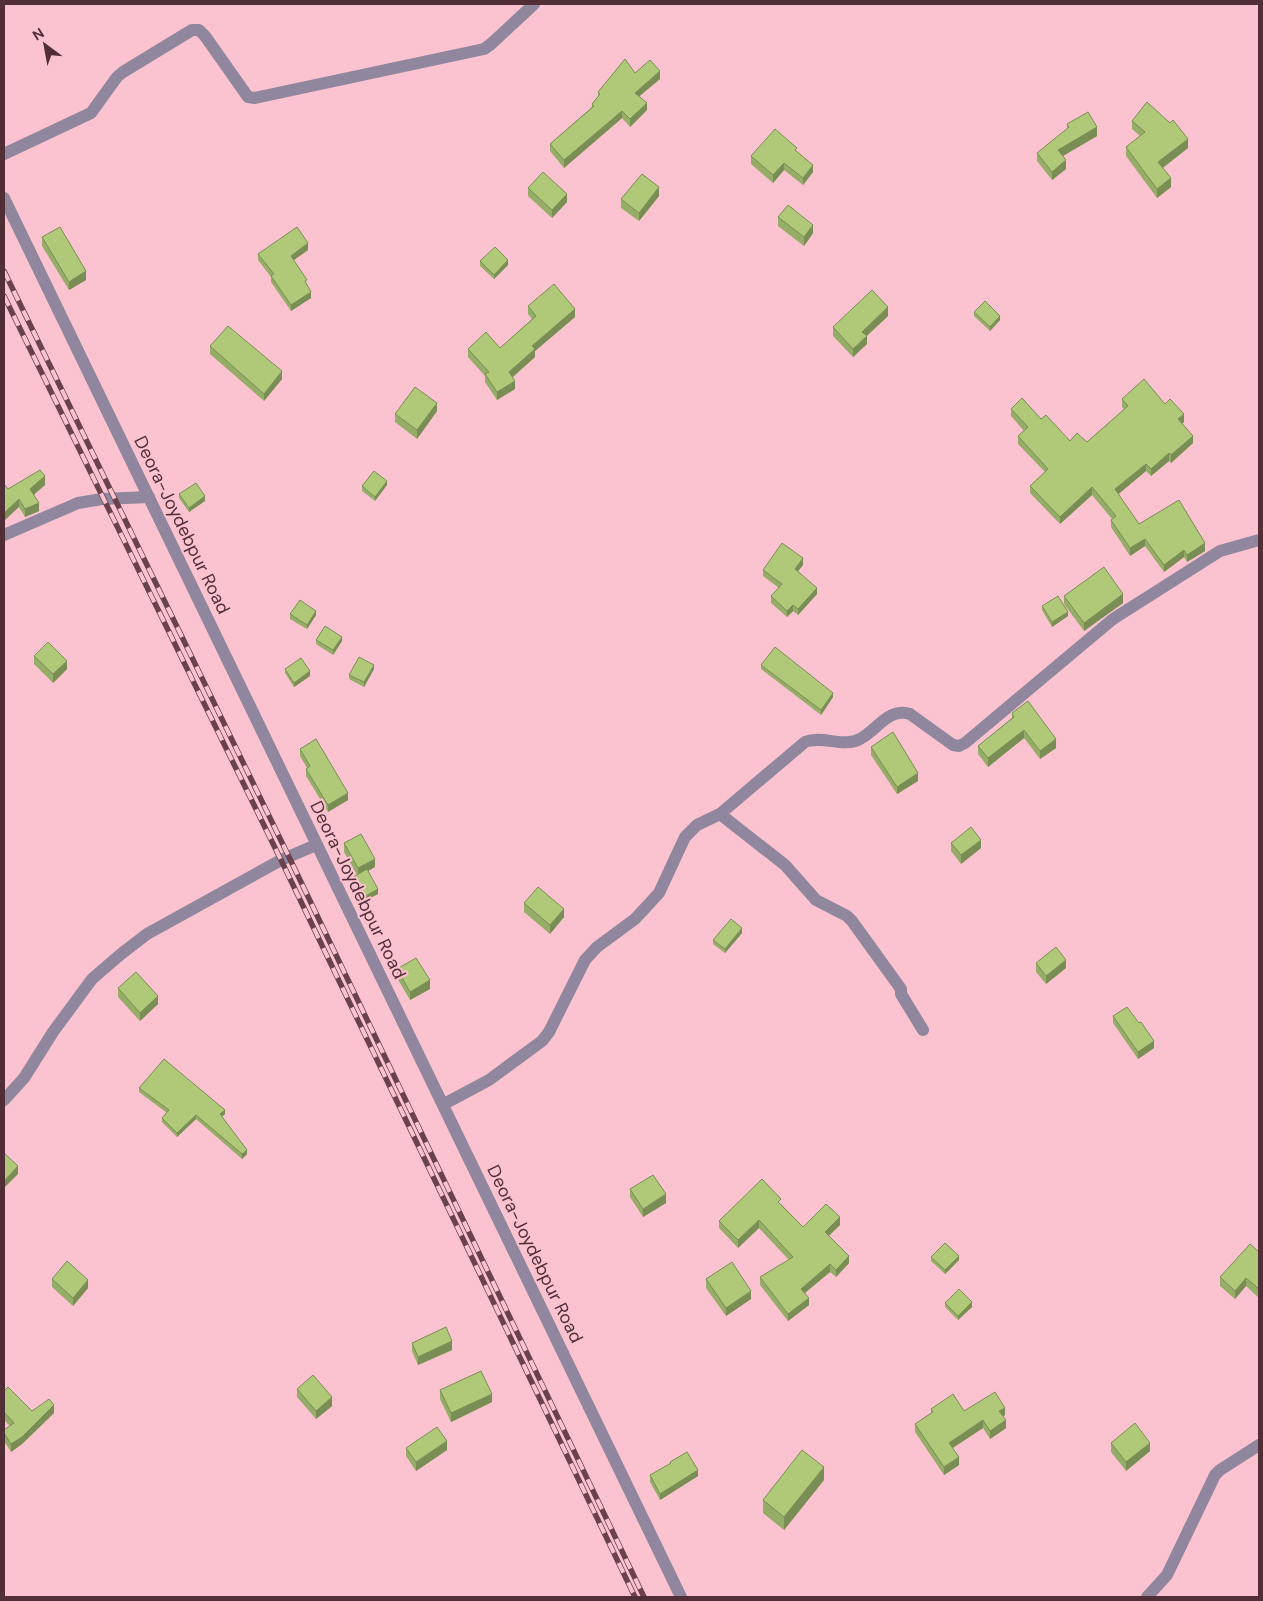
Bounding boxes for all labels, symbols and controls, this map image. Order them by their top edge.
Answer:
north arrow [20,20,70,70]
text: N [29,24,47,44]
street label: Deora-Joydebpur Road [128,432,236,618]
street label: Deora-Joydebpur Road [304,797,412,983]
street label: Deora-Joydebpur Road [481,1161,589,1347]

